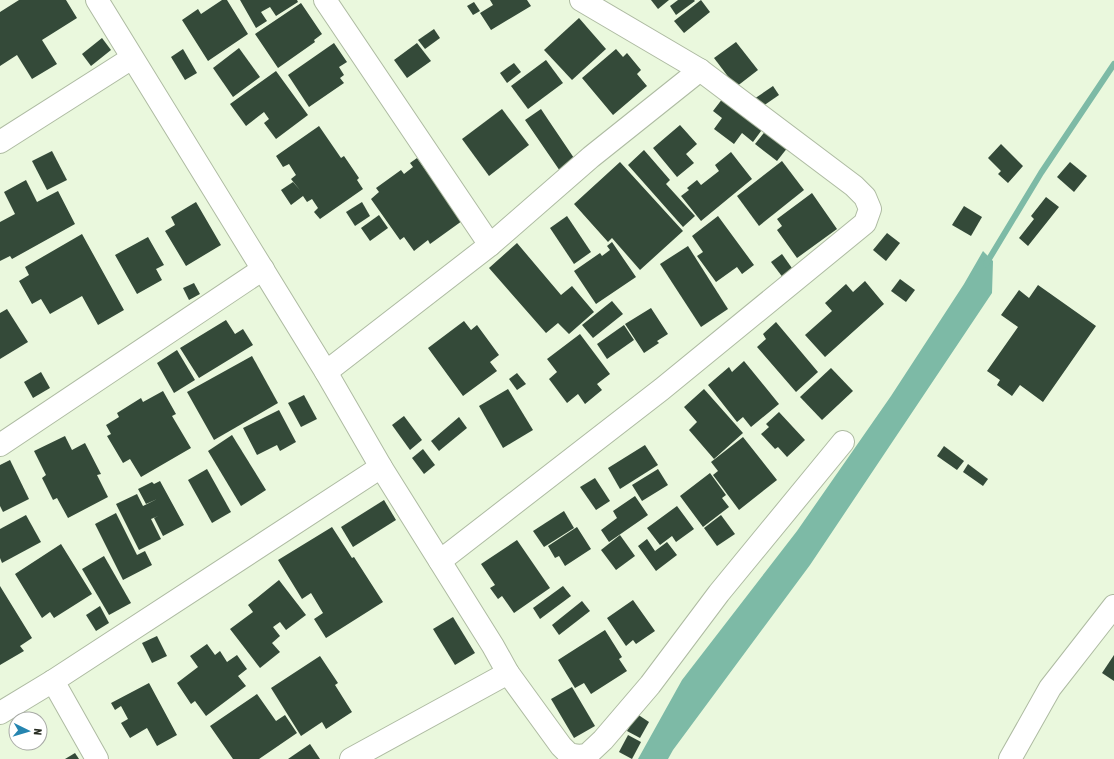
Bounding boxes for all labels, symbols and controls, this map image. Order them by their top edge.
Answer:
north arrow [8,711,48,751]
text: N [32,728,44,736]

